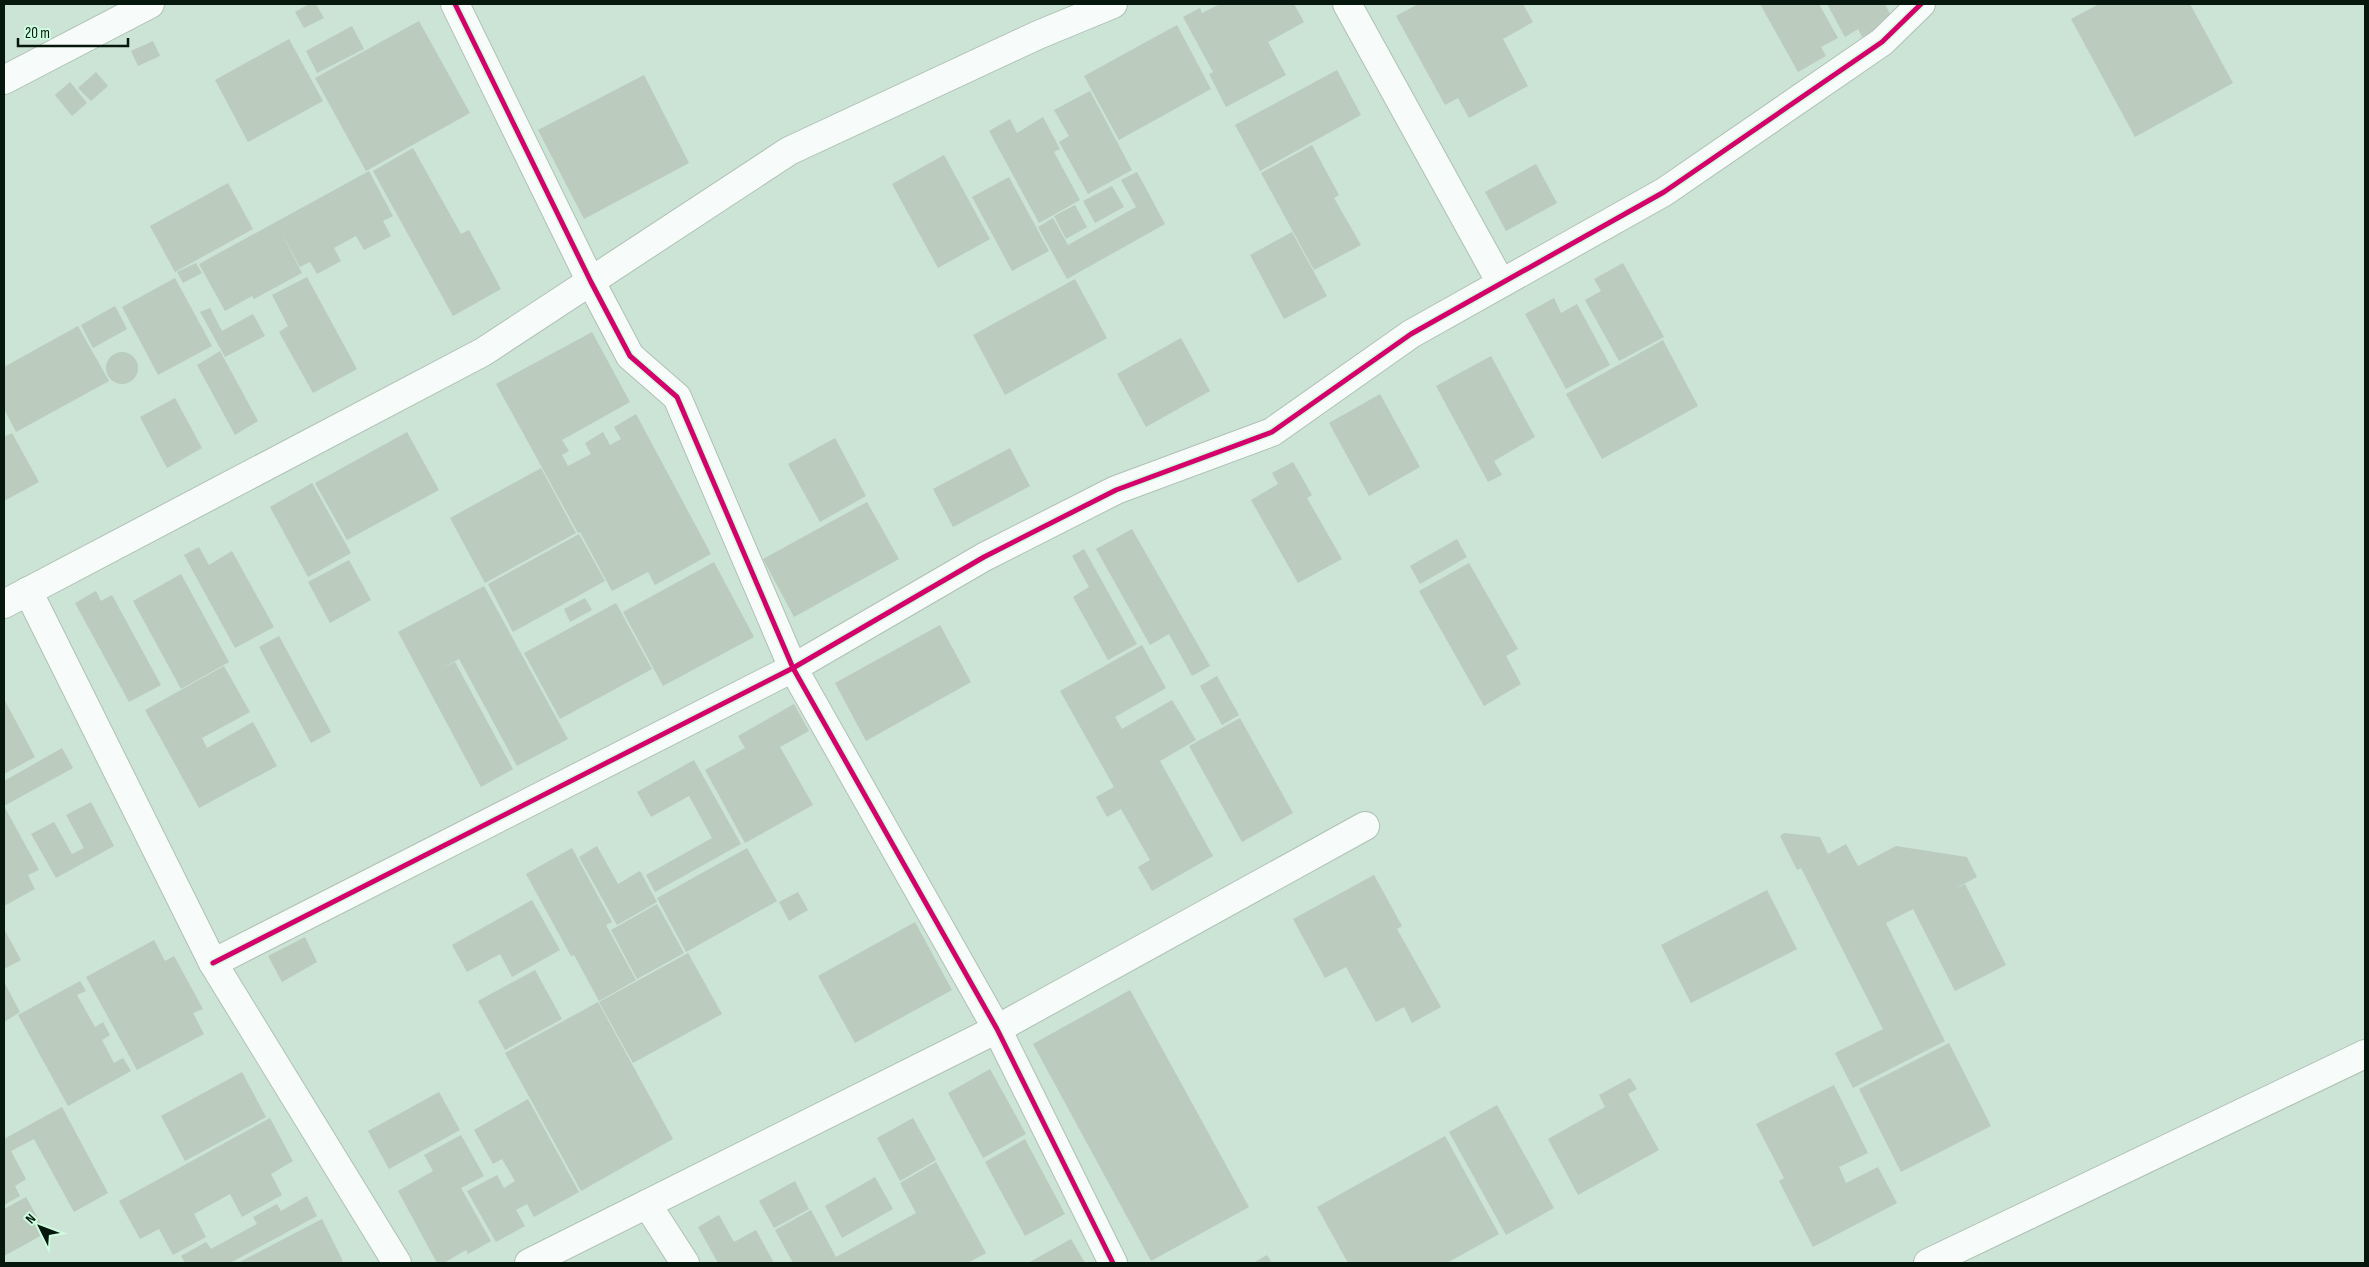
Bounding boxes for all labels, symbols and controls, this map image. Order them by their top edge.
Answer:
scale bar [18,15,128,47]
text: 20 m [25,24,50,43]
north arrow [15,1202,65,1252]
text: N [22,1210,40,1227]

